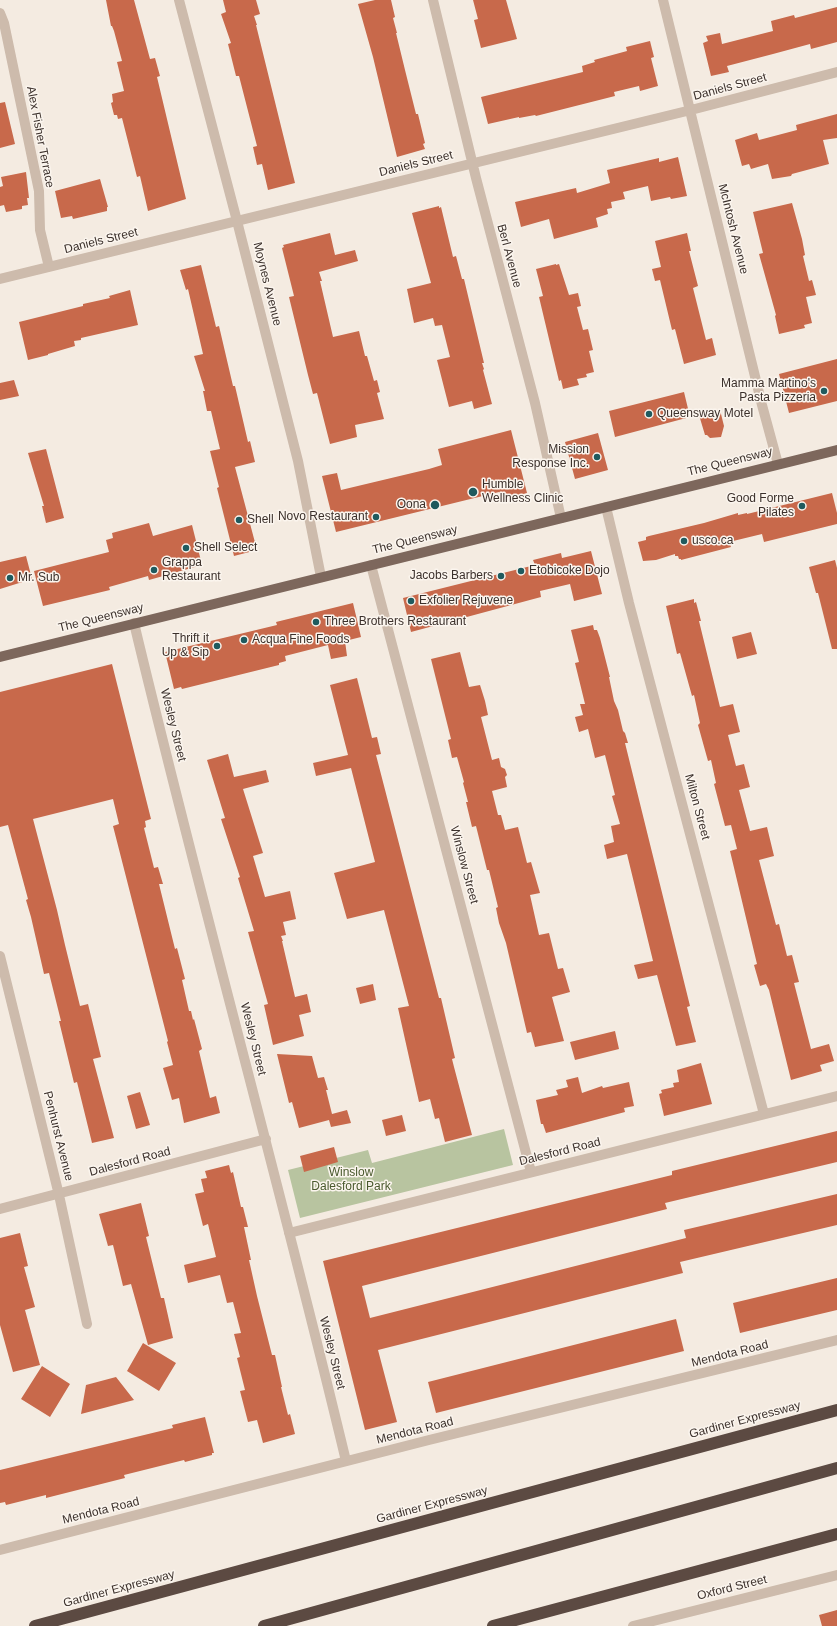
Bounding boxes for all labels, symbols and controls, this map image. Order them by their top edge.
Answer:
street label: Daniels Street [692,70,768,104]
street label: Alex Fisher Terrace [23,85,57,189]
street label: Daniels Street [378,148,454,180]
street label: McIntosh Avenue [715,182,751,276]
street label: Berl Avenue [494,223,524,289]
street label: Daniels Street [63,225,139,257]
street label: Moynes Avenue [250,241,284,327]
place label: Mamma Martino's Pasta Pizzeria [721,377,816,405]
marker: Mamma Martino's Pasta Pizzeria [819,386,829,396]
place label: Queensway Motel [657,407,753,421]
marker: Queensway Motel [644,409,654,419]
place label: Mission Response Inc. [512,443,589,471]
street label: The Queensway [686,444,774,480]
marker: Mission Response Inc. [592,452,602,462]
place label: Humble Wellness Clinic [482,478,563,506]
marker: Humble Wellness Clinic [467,486,479,498]
place label: Good Forme Pilates [727,492,794,520]
place label: Oona [397,498,426,512]
marker: Oona [429,499,441,511]
marker: Good Forme Pilates [797,501,807,511]
place label: Novo Restaurant [278,510,368,524]
marker: Novo Restaurant [371,512,381,522]
place label: Shell [247,513,274,527]
marker: Shell [234,515,244,525]
street label: The Queensway [371,522,459,558]
place label: usco.ca [692,534,733,548]
marker: usco.ca [679,536,689,546]
place label: Shell Select [194,541,257,555]
marker: Shell Select [181,543,191,553]
place label: Grappa Restaurant [162,556,221,584]
place label: Etobicoke Dojo [529,564,610,578]
marker: Grappa Restaurant [149,565,159,575]
marker: Etobicoke Dojo [516,566,526,576]
place label: Jacobs Barbers [410,569,493,583]
place label: Mr. Sub [18,571,59,585]
marker: Jacobs Barbers [496,571,506,581]
marker: Mr. Sub [5,573,15,583]
place label: Exfolier Rejuvene [419,594,513,608]
marker: Exfolier Rejuvene [406,596,416,606]
street label: The Queensway [57,600,145,636]
place label: Three Brothers Restaurant [324,615,466,629]
marker: Three Brothers Restaurant [311,617,321,627]
place label: Thrift it Up & Sip [162,632,209,660]
place label: Acqua Fine Foods [252,633,349,647]
marker: Acqua Fine Foods [239,635,249,645]
marker: Thrift it Up & Sip [212,641,222,651]
street label: Wesley Street [157,687,189,763]
street label: Milton Street [681,773,713,841]
street label: Winslow Street [447,824,481,906]
street label: Wesley Street [237,1001,269,1077]
street label: Penhurst Avenue [40,1090,76,1182]
street label: Dalesford Road [518,1135,602,1169]
street label: Dalesford Road [88,1144,172,1180]
park label: Winslow Dalesford Park [311,1166,391,1194]
street label: Wesley Street [316,1315,348,1391]
street label: Mendota Road [690,1337,770,1371]
street label: Gardiner Expressway [688,1398,802,1442]
street label: Mendota Road [375,1414,455,1448]
street label: Gardiner Expressway [375,1483,489,1527]
street label: Mendota Road [61,1494,141,1528]
street label: Gardiner Expressway [62,1567,176,1611]
street label: Oxford Street [696,1572,768,1604]

